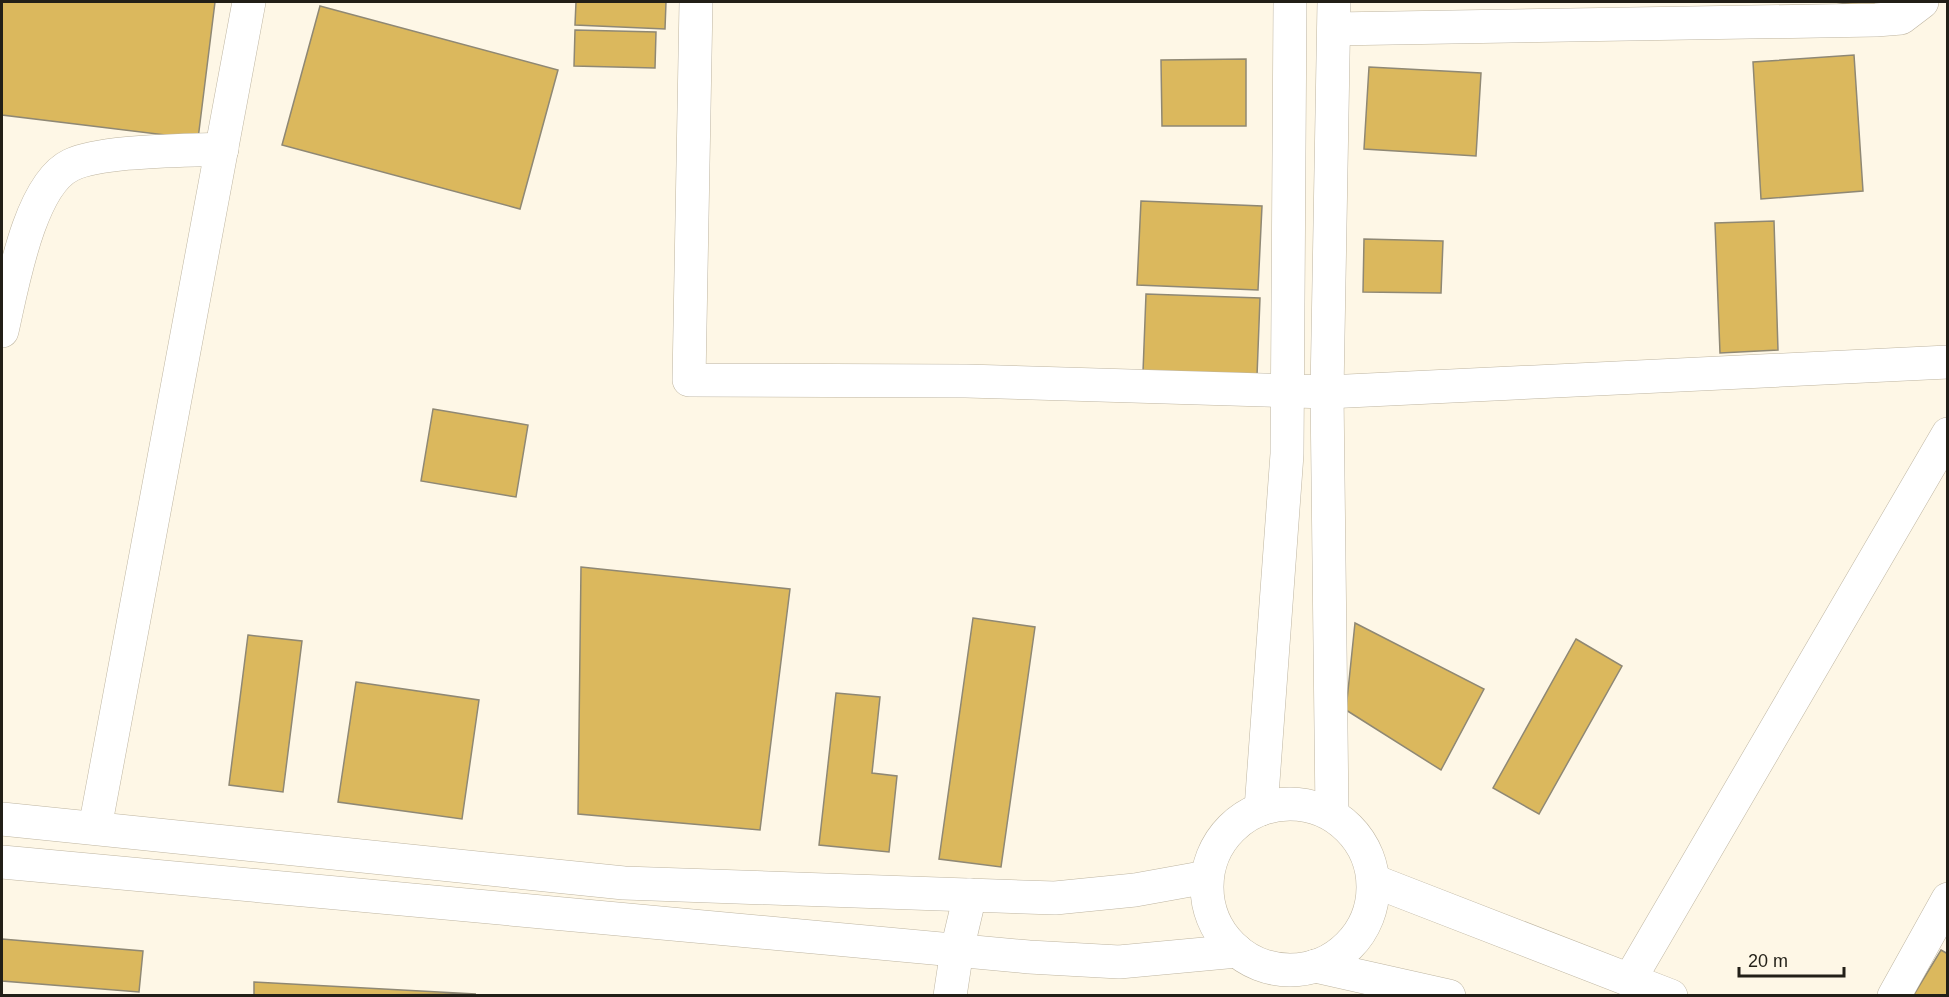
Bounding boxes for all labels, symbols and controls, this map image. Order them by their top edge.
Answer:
scale bar [1739,940,1844,978]
text: 20 m [1748,951,1788,971]

